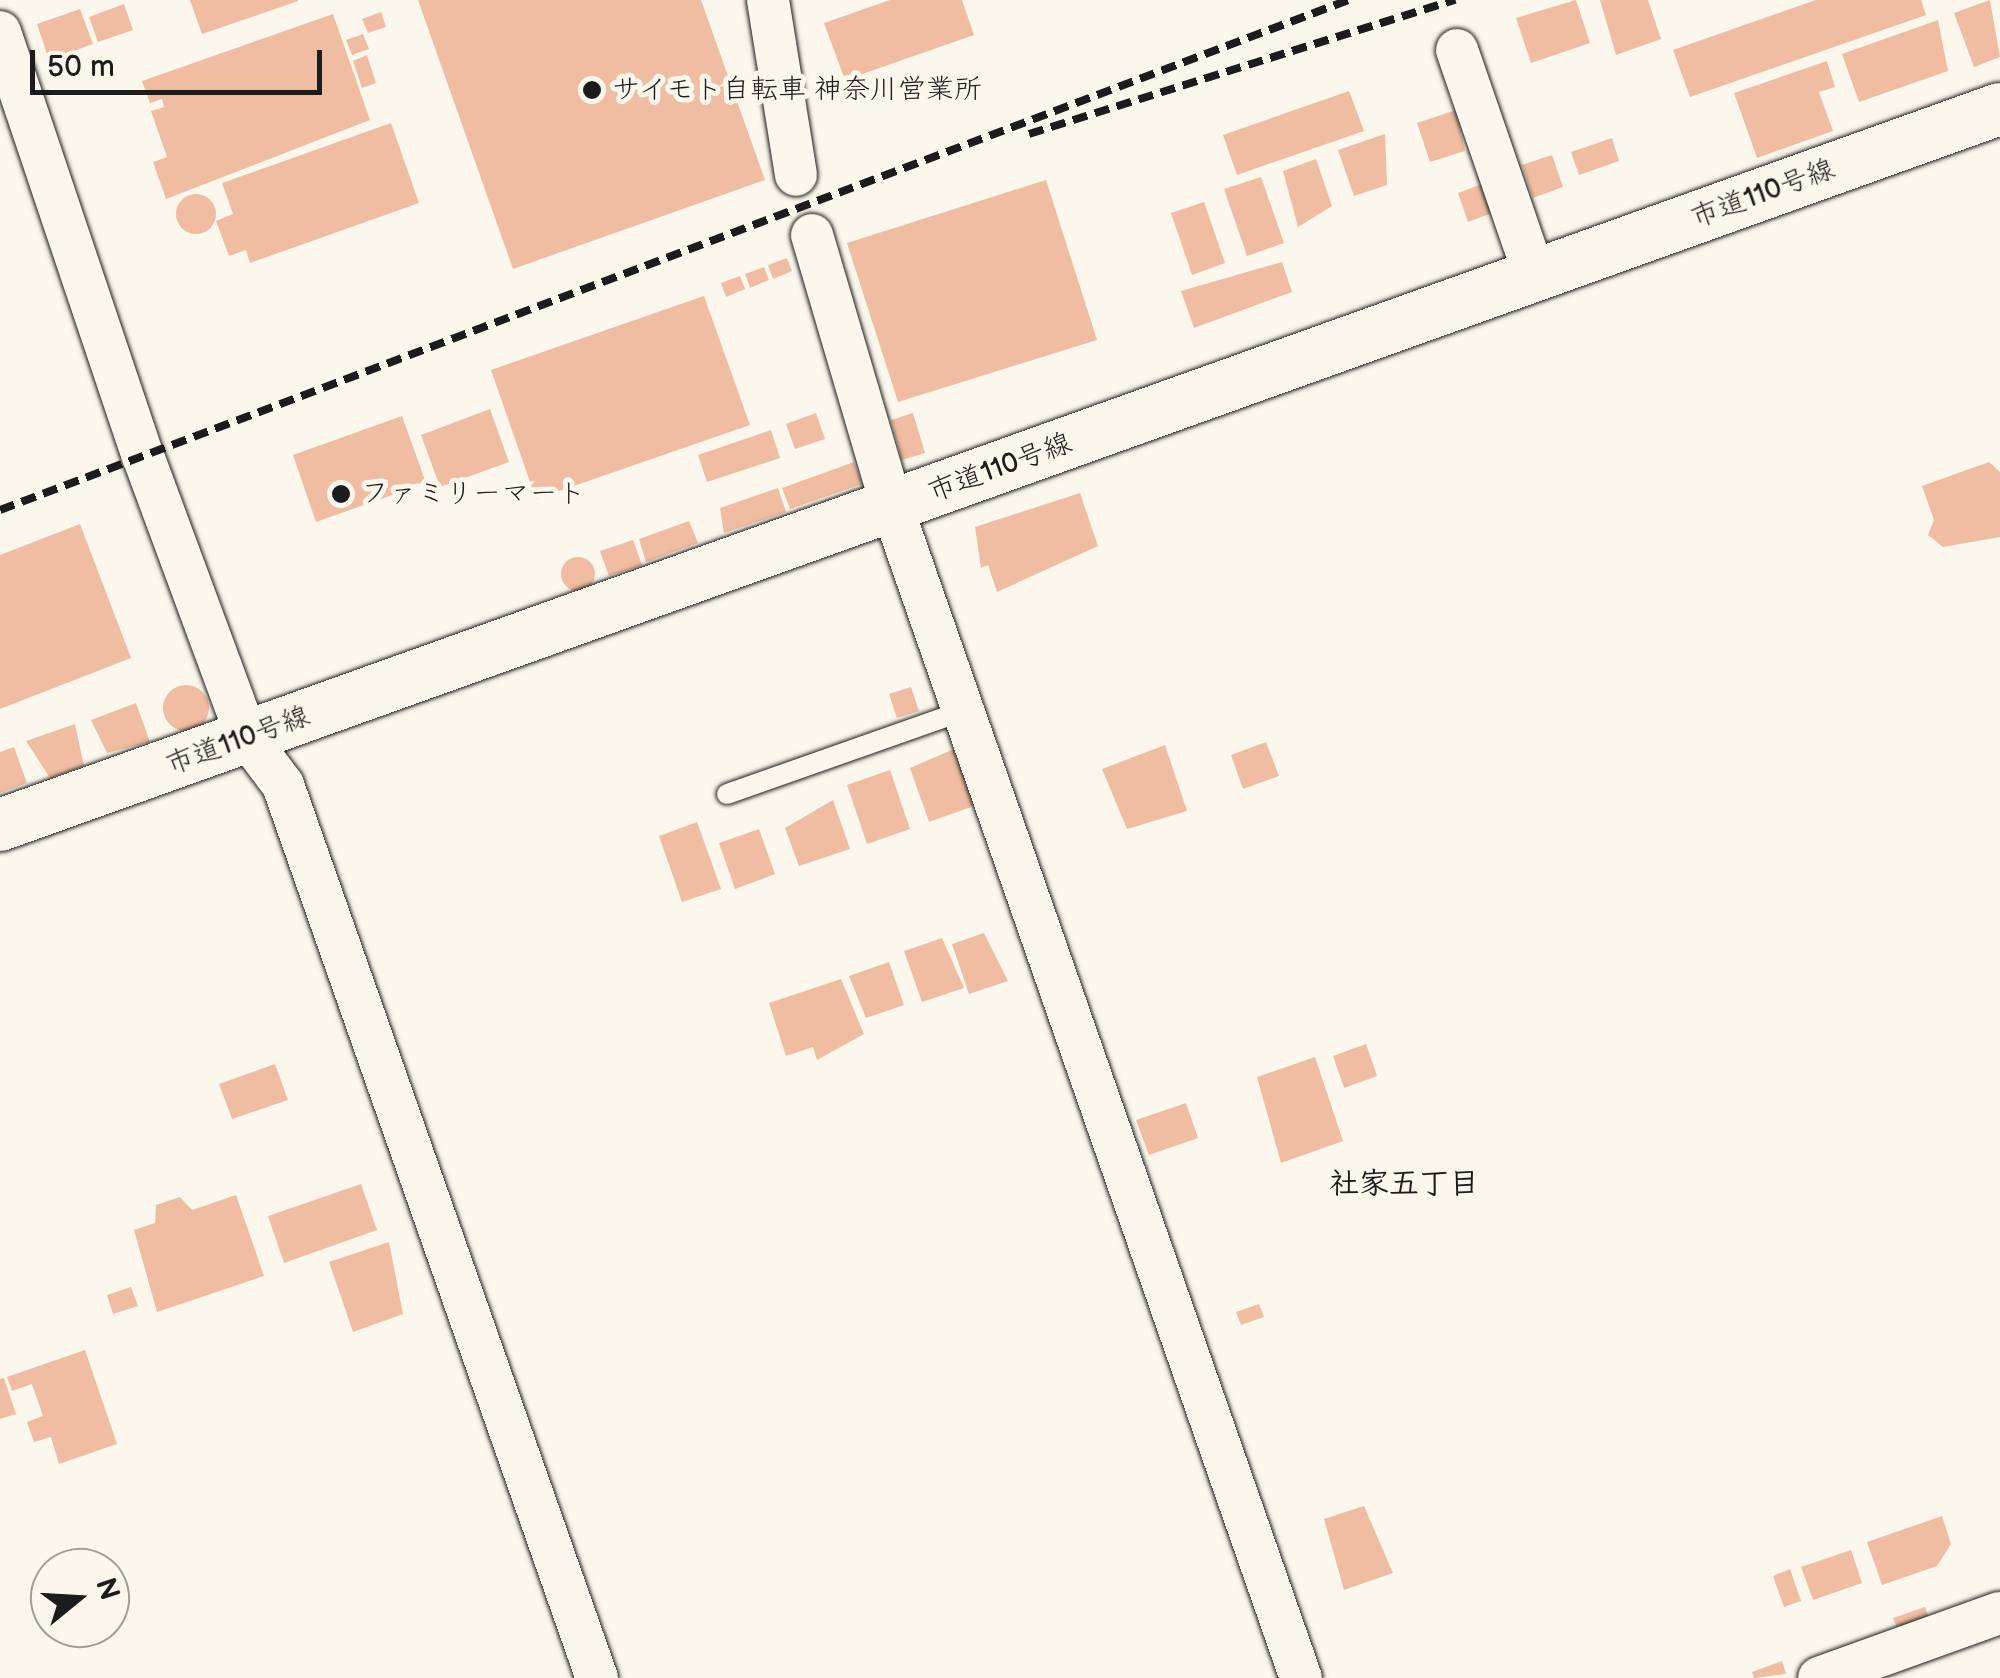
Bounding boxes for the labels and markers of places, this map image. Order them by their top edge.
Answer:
place label: サイモト自転車 神奈川営業所 [612,73,984,107]
marker: サイモト自転車 神奈川営業所 [581,79,603,101]
place label: ファミリーマート [361,477,585,511]
marker: ファミリーマート [330,483,352,505]

